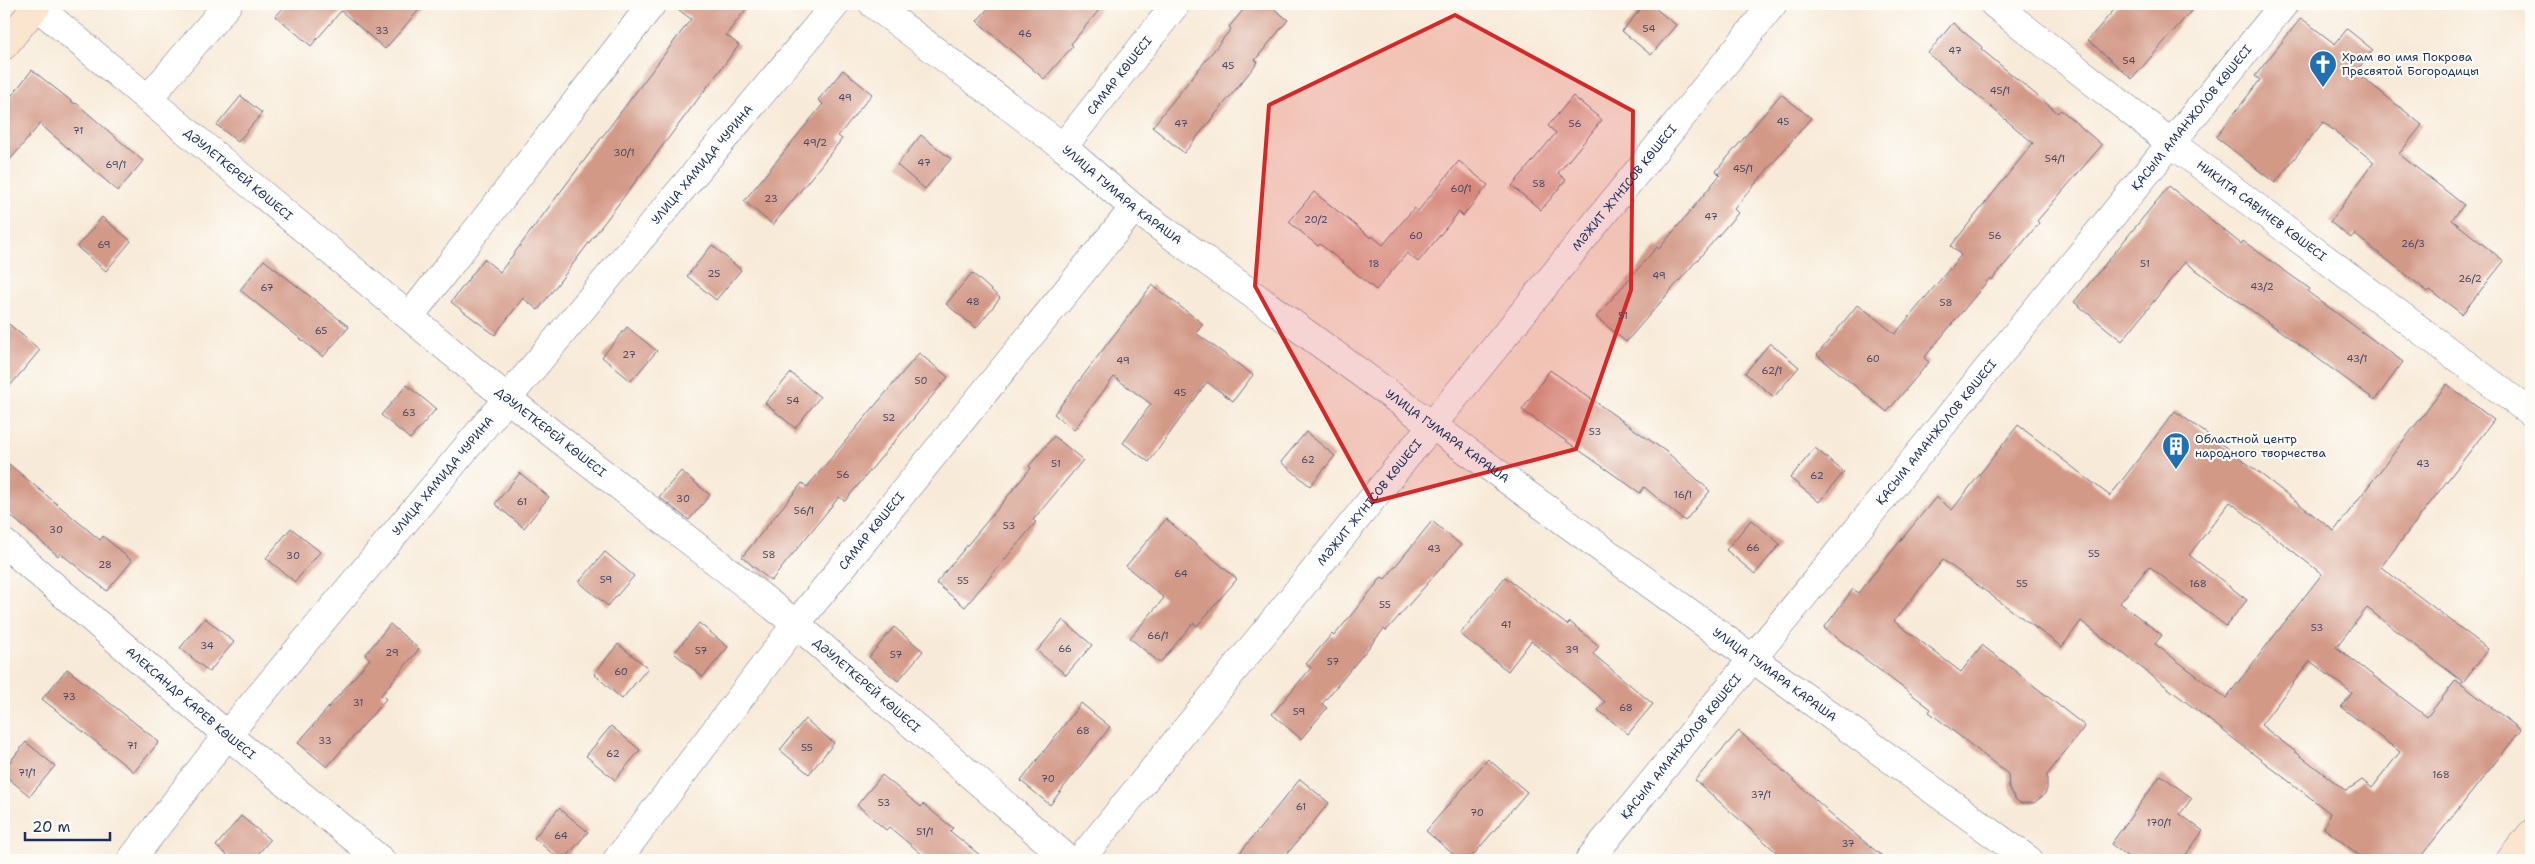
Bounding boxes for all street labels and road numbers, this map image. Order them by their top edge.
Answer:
street label: САМАР КӨШЕСІ [1083,33,1156,118]
street label: ҚАСЫМ АМАНЖОЛОВ КӨШЕСІ [2128,42,2256,194]
street label: УЛИЦА ХАМИДА ЧУРИНА [648,101,757,228]
street label: МӘЖИТ ЖҮНІСОВ КӨШЕСІ [1568,121,1680,254]
street label: ДӘУЛЕТКЕРЕЙ КӨШЕСІ [181,124,296,224]
street label: УЛИЦА ГУМАРА КАРАША [1059,142,1185,248]
street label: НИКИТА САВИЧЕВ КӨШЕСІ [2193,157,2330,265]
street label: ҚАСЫМ АМАНЖОЛОВ КӨШЕСІ [1873,356,2000,508]
street label: ДӘУЛЕТКЕРЕЙ КӨШЕСІ [492,384,610,481]
street label: УЛИЦА ГУМАРА КАРАША [1382,386,1513,487]
street label: УЛИЦА ХАМИДА ЧУРИНА [389,413,497,539]
street label: МӘЖИТ ЖҮНІСОВ КӨШЕСІ [1313,436,1426,569]
street label: САМАР КӨШЕСІ [835,489,908,573]
street label: УЛИЦА ГУМАРА КАРАША [1710,624,1840,725]
street label: ДӘУЛЕТКЕРЕЙ КӨШЕСІ [810,634,924,736]
street label: АЛЕКСАНДР КАРЕВ КӨШЕСІ [122,643,259,763]
street label: ҚАСЫМ АМАНЖОЛОВ КӨШЕСІ [1617,670,1745,823]

